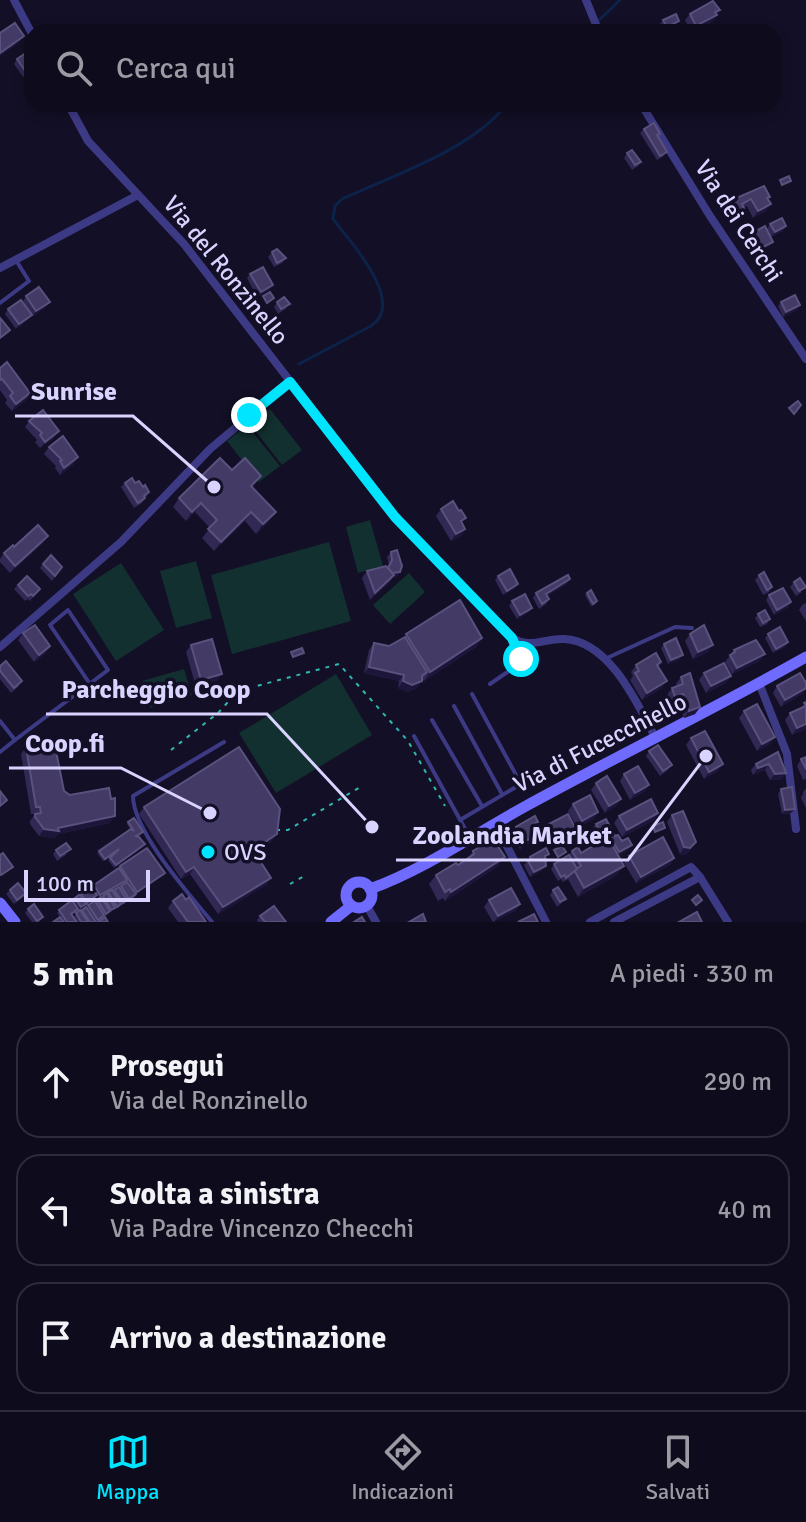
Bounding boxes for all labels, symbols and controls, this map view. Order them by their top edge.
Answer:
search box [24,24,782,112]
icon: search [52,46,96,90]
text: Cerca qui [116,50,236,87]
street label: Via dei Cerchi [688,154,790,288]
street label: Via del Ronzinello [157,189,295,351]
callout: Sunrise [15,366,133,416]
text: Sunrise [31,376,117,408]
route end [231,397,267,433]
route start [503,641,539,677]
callout: Parcheggio Coop [46,664,267,714]
text: Parcheggio Coop [61,674,251,706]
street label: Via di Fucecchiello [508,686,692,800]
callout: Coop.fi [9,718,121,768]
text: Coop.fi [25,728,105,760]
callout: Zoolandia Market [396,810,628,860]
text: Zoolandia Market [412,820,612,852]
place label: OVS [224,837,267,867]
marker: OVS [199,843,217,861]
scale bar [24,866,150,902]
text: 100 m [36,870,94,897]
text: 5 min [32,953,114,995]
text: A piedi · 330 m [610,958,774,990]
text: Prosegui [110,1048,224,1085]
icon: ahead [34,1060,78,1104]
text: 290 m [703,1066,772,1098]
text: Via del Ronzinello [110,1085,308,1117]
text: Svolta a sinistra [110,1176,320,1213]
icon: left [34,1188,78,1232]
text: 40 m [717,1194,772,1226]
text: Via Padre Vincenzo Checchi [110,1213,414,1245]
icon: arrive [34,1316,78,1360]
text: Arrivo a destinazione [110,1320,386,1357]
tab: Mappa [96,1430,159,1505]
tab: Indicazioni [351,1430,454,1505]
tab: Salvati [646,1430,710,1505]

